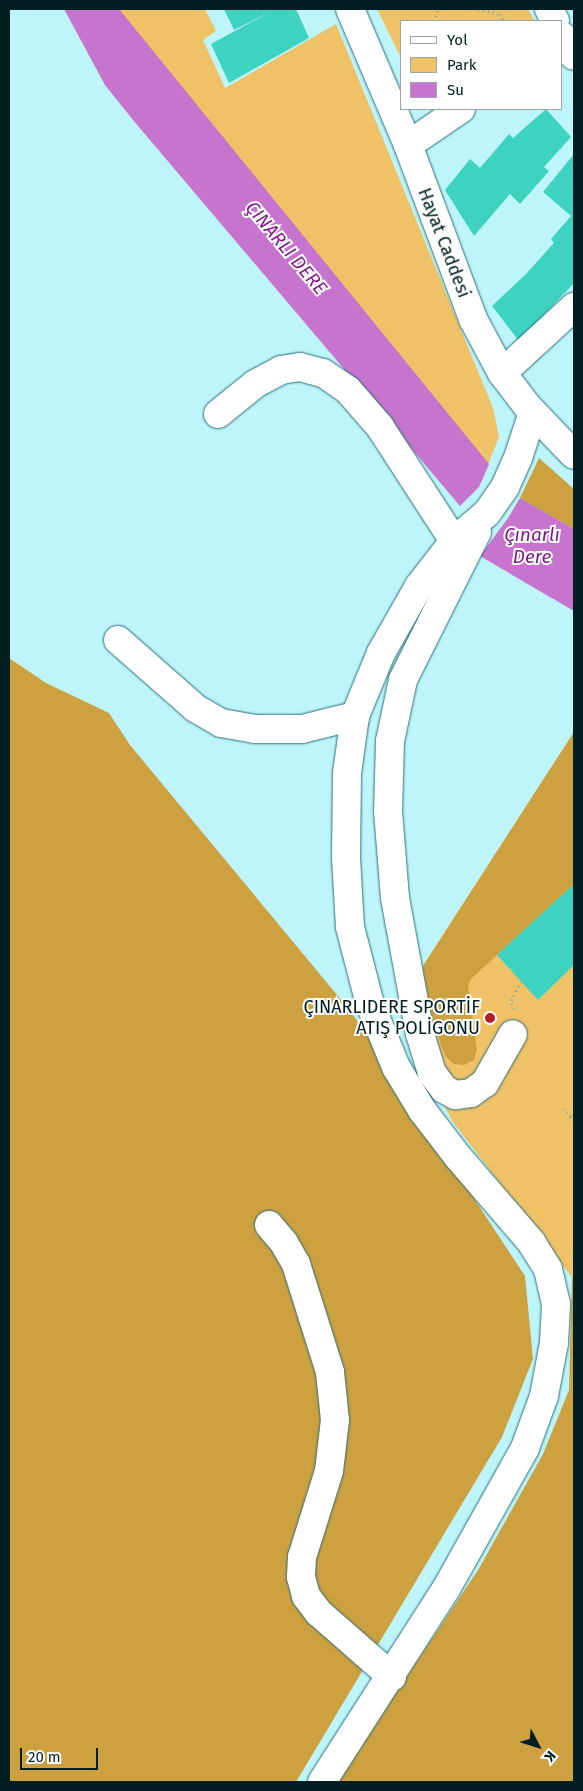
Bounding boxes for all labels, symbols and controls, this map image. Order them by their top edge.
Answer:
legend [400,20,563,110]
text: Yol [447,31,468,49]
text: Park [447,56,477,74]
text: Su [447,81,464,99]
street label: Hayat Caddesi [413,185,475,301]
water label: ÇINARLI DERE [240,197,332,299]
water label: Çınarlı Dere [504,524,560,568]
place label: ÇINARLIDERE SPORTİF ATIŞ POLİGONU [304,997,480,1040]
marker: ÇINARLIDERE SPORTİF ATIŞ POLİGONU [484,1012,496,1024]
north arrow [513,1721,563,1771]
scale bar [22,1738,100,1770]
text: K [541,1747,559,1765]
text: 20 m [28,1748,61,1766]

